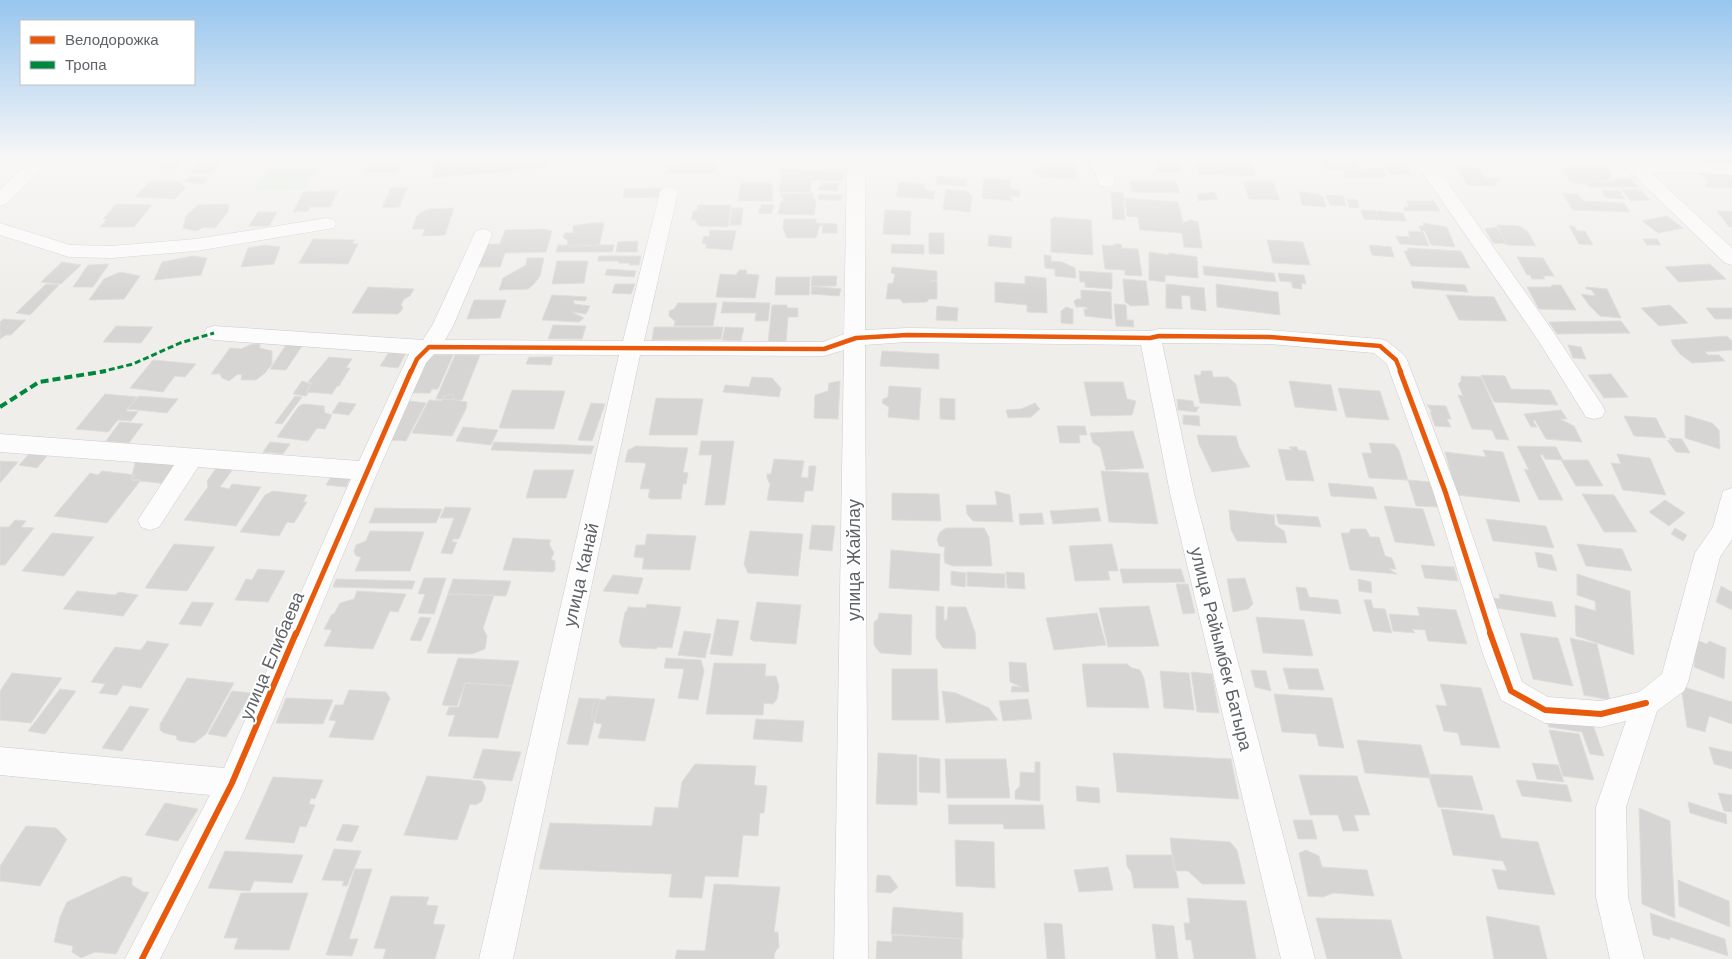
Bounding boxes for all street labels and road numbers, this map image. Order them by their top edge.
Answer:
street label: улица Жайлау [843,499,864,621]
street label: улица Канай [558,521,603,629]
street label: улица Райымбек Батыра [1186,545,1257,754]
street label: улица Елибаева [235,588,308,723]

